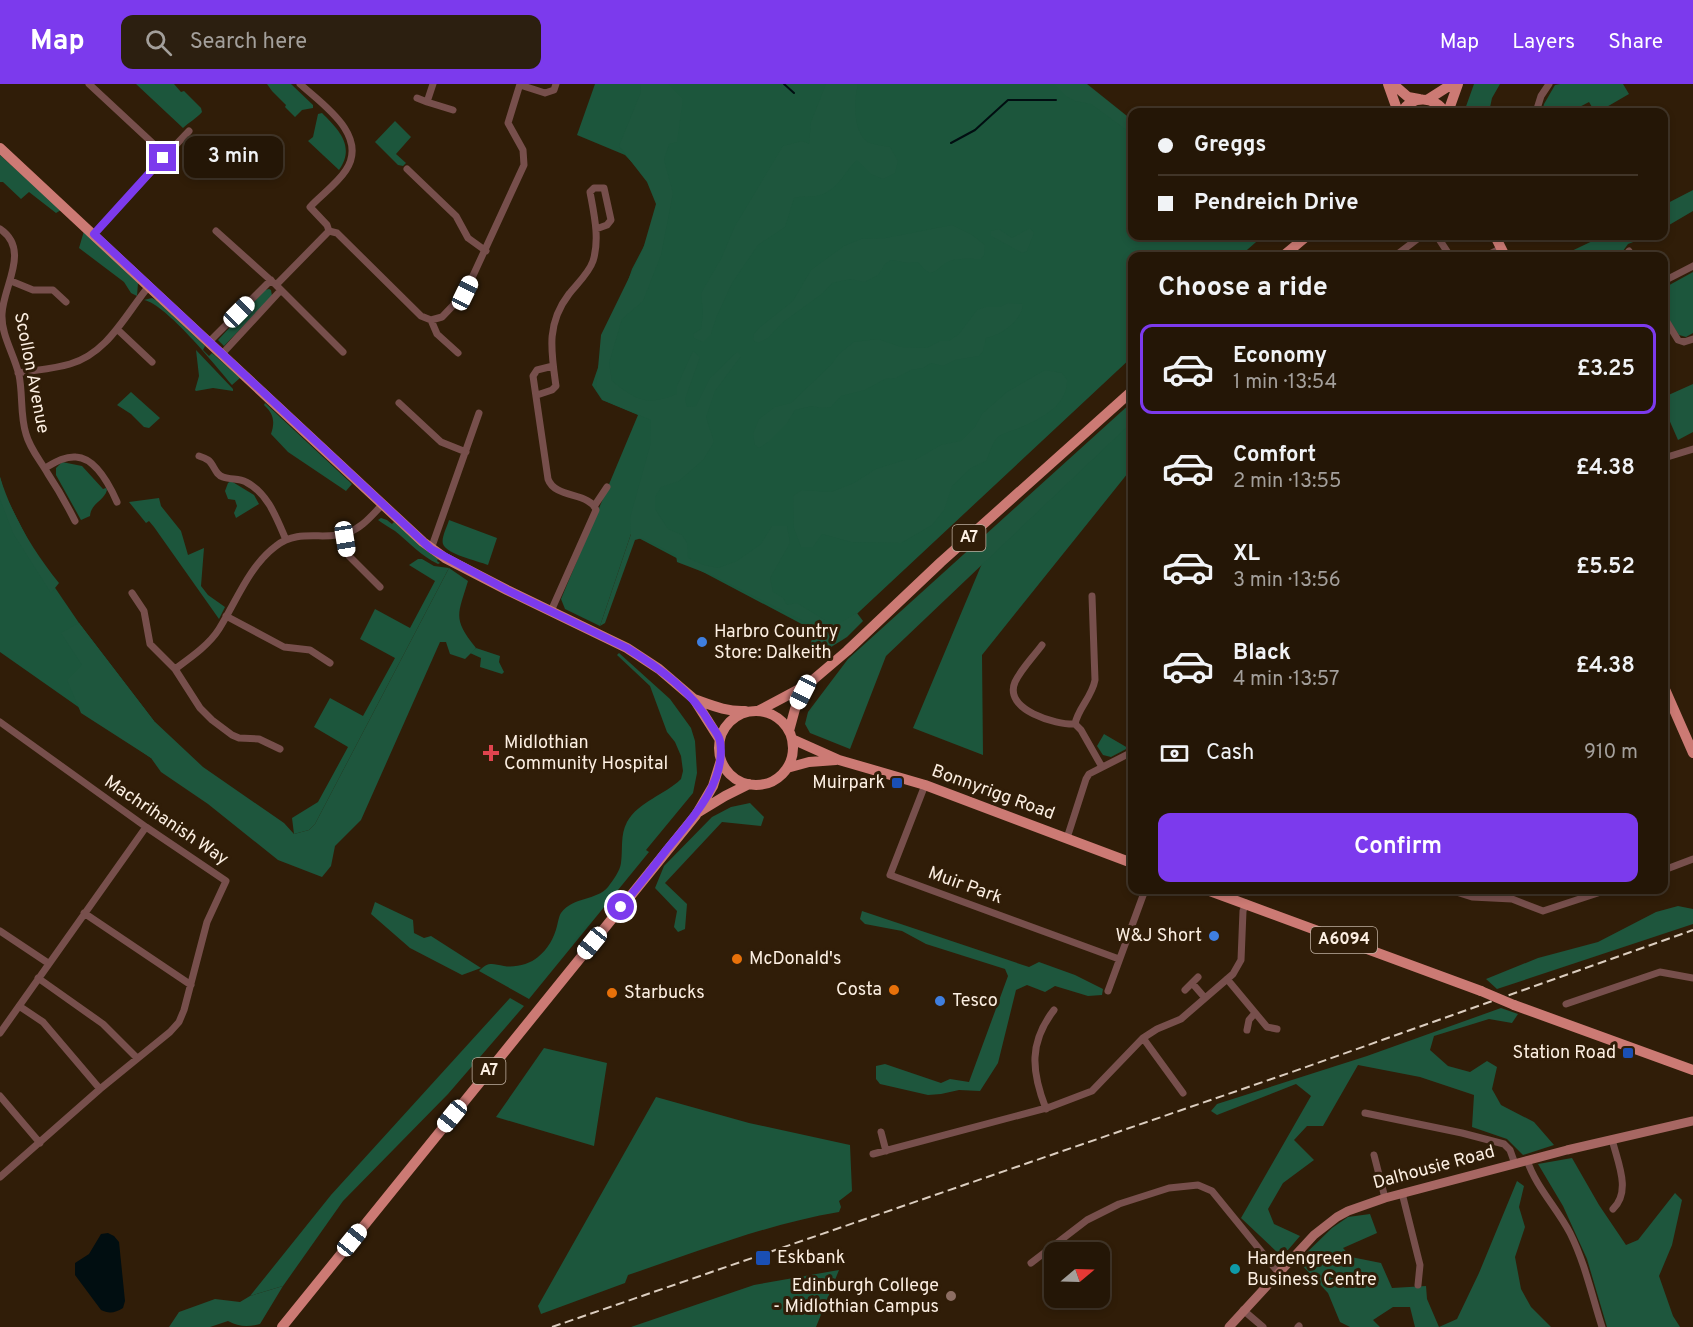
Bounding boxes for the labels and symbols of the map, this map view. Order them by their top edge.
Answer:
callout: 3 min [184,137,283,179]
route end [149,144,176,171]
car [449,273,481,313]
car [220,293,258,331]
street label: Scollon Avenue [8,311,54,435]
car [333,520,357,558]
road number: A7 [952,525,986,551]
place label: Harbro Country Store: Dalkeith [714,621,838,665]
marker: Harbro Country Store: Dalkeith [695,635,709,649]
car [787,672,819,712]
place label: Midlothian Community Hospital [504,732,668,776]
marker: Midlothian Community Hospital [482,744,500,762]
street label: Bonnyrigg Road [928,760,1058,826]
street label: Machrihanish Way [99,771,233,871]
place label: Muirpark [812,772,885,795]
marker: Muirpark [890,776,904,790]
street label: Muir Park [925,862,1005,910]
route start [607,893,634,920]
car [574,923,610,963]
place label: W&J Short [1116,925,1202,948]
road number: A6094 [1311,927,1377,953]
marker: W&J Short [1207,929,1221,943]
place label: McDonald's [749,948,841,971]
marker: McDonald's [730,952,744,966]
place label: Costa [836,979,882,1002]
place label: Starbucks [624,982,705,1005]
marker: Costa [887,983,901,997]
marker: Starbucks [605,986,619,1000]
place label: Tesco [952,990,998,1013]
marker: Tesco [933,994,947,1008]
place label: Station Road [1513,1042,1616,1065]
marker: Station Road [1621,1046,1635,1060]
road number: A7 [472,1058,506,1084]
car [434,1096,470,1136]
street label: Dalhousie Road [1370,1141,1498,1195]
car [334,1220,370,1260]
north arrow [1044,1242,1110,1308]
place label: Eskbank [777,1247,845,1270]
place label: Hardengreen Business Centre [1247,1248,1377,1292]
marker: Eskbank [754,1249,772,1267]
marker: Hardengreen Business Centre [1228,1262,1242,1276]
place label: Edinburgh College - Midlothian Campus [773,1275,939,1319]
marker: Edinburgh College - Midlothian Campus [944,1289,958,1303]

